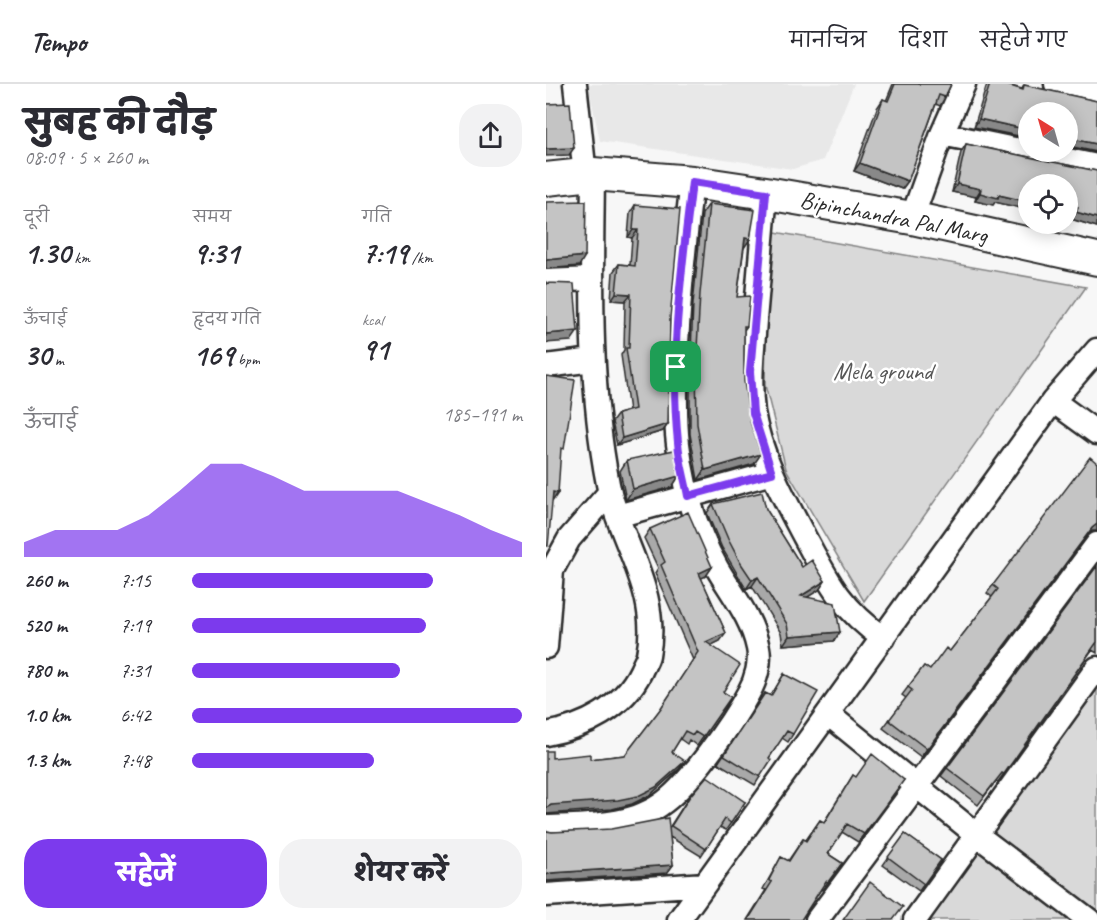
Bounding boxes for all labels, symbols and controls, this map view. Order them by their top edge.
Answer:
text: Tempo [30,24,86,59]
text: मानचित्र [789,27,866,53]
text: दिशा [899,27,947,53]
text: सहेजे गए [980,27,1067,53]
text: सुबह की दौड़ [24,101,214,143]
north arrow [1018,102,1078,162]
map controls [1018,102,1078,234]
button: share [459,104,522,167]
text: 08:09 · 5 × 260 m [24,145,148,170]
button: locate [1018,174,1078,234]
street label: Bipinchandra Pal Marg [798,184,992,250]
text: दूरी [24,207,49,227]
text: समय [193,207,231,227]
text: गति [362,207,391,227]
text: 1.30 [24,234,70,272]
text: 9:31 [193,234,239,272]
text: 7:19 [362,234,408,272]
text: km [70,248,90,268]
text: /km [408,248,433,268]
text: ऊँचाई [24,309,67,329]
text: हृदय गति [193,309,261,329]
text: kcal [362,310,383,330]
text: 91 [362,330,389,368]
text: 30 [24,336,51,374]
text: 169 [193,336,234,374]
pin [650,341,701,392]
text: m [51,350,64,370]
text: bpm [234,350,260,370]
icon: arrive [659,350,692,383]
park label: Mela ground [833,356,936,386]
text: 185–191 m [443,402,522,427]
text: ऊँचाई [24,409,78,434]
text: 260 m [24,568,68,593]
text: 7:15 [120,568,151,593]
text: 520 m [24,613,67,638]
text: 7:19 [120,613,151,638]
text: 780 m [24,658,67,683]
text: 7:31 [120,658,151,683]
text: 1.0 km [24,703,71,728]
text: 6:42 [120,703,151,728]
text: 1.3 km [24,748,71,773]
text: 7:48 [120,748,151,773]
button: सहेजें [24,839,267,908]
button: शेयर करें [279,839,522,908]

